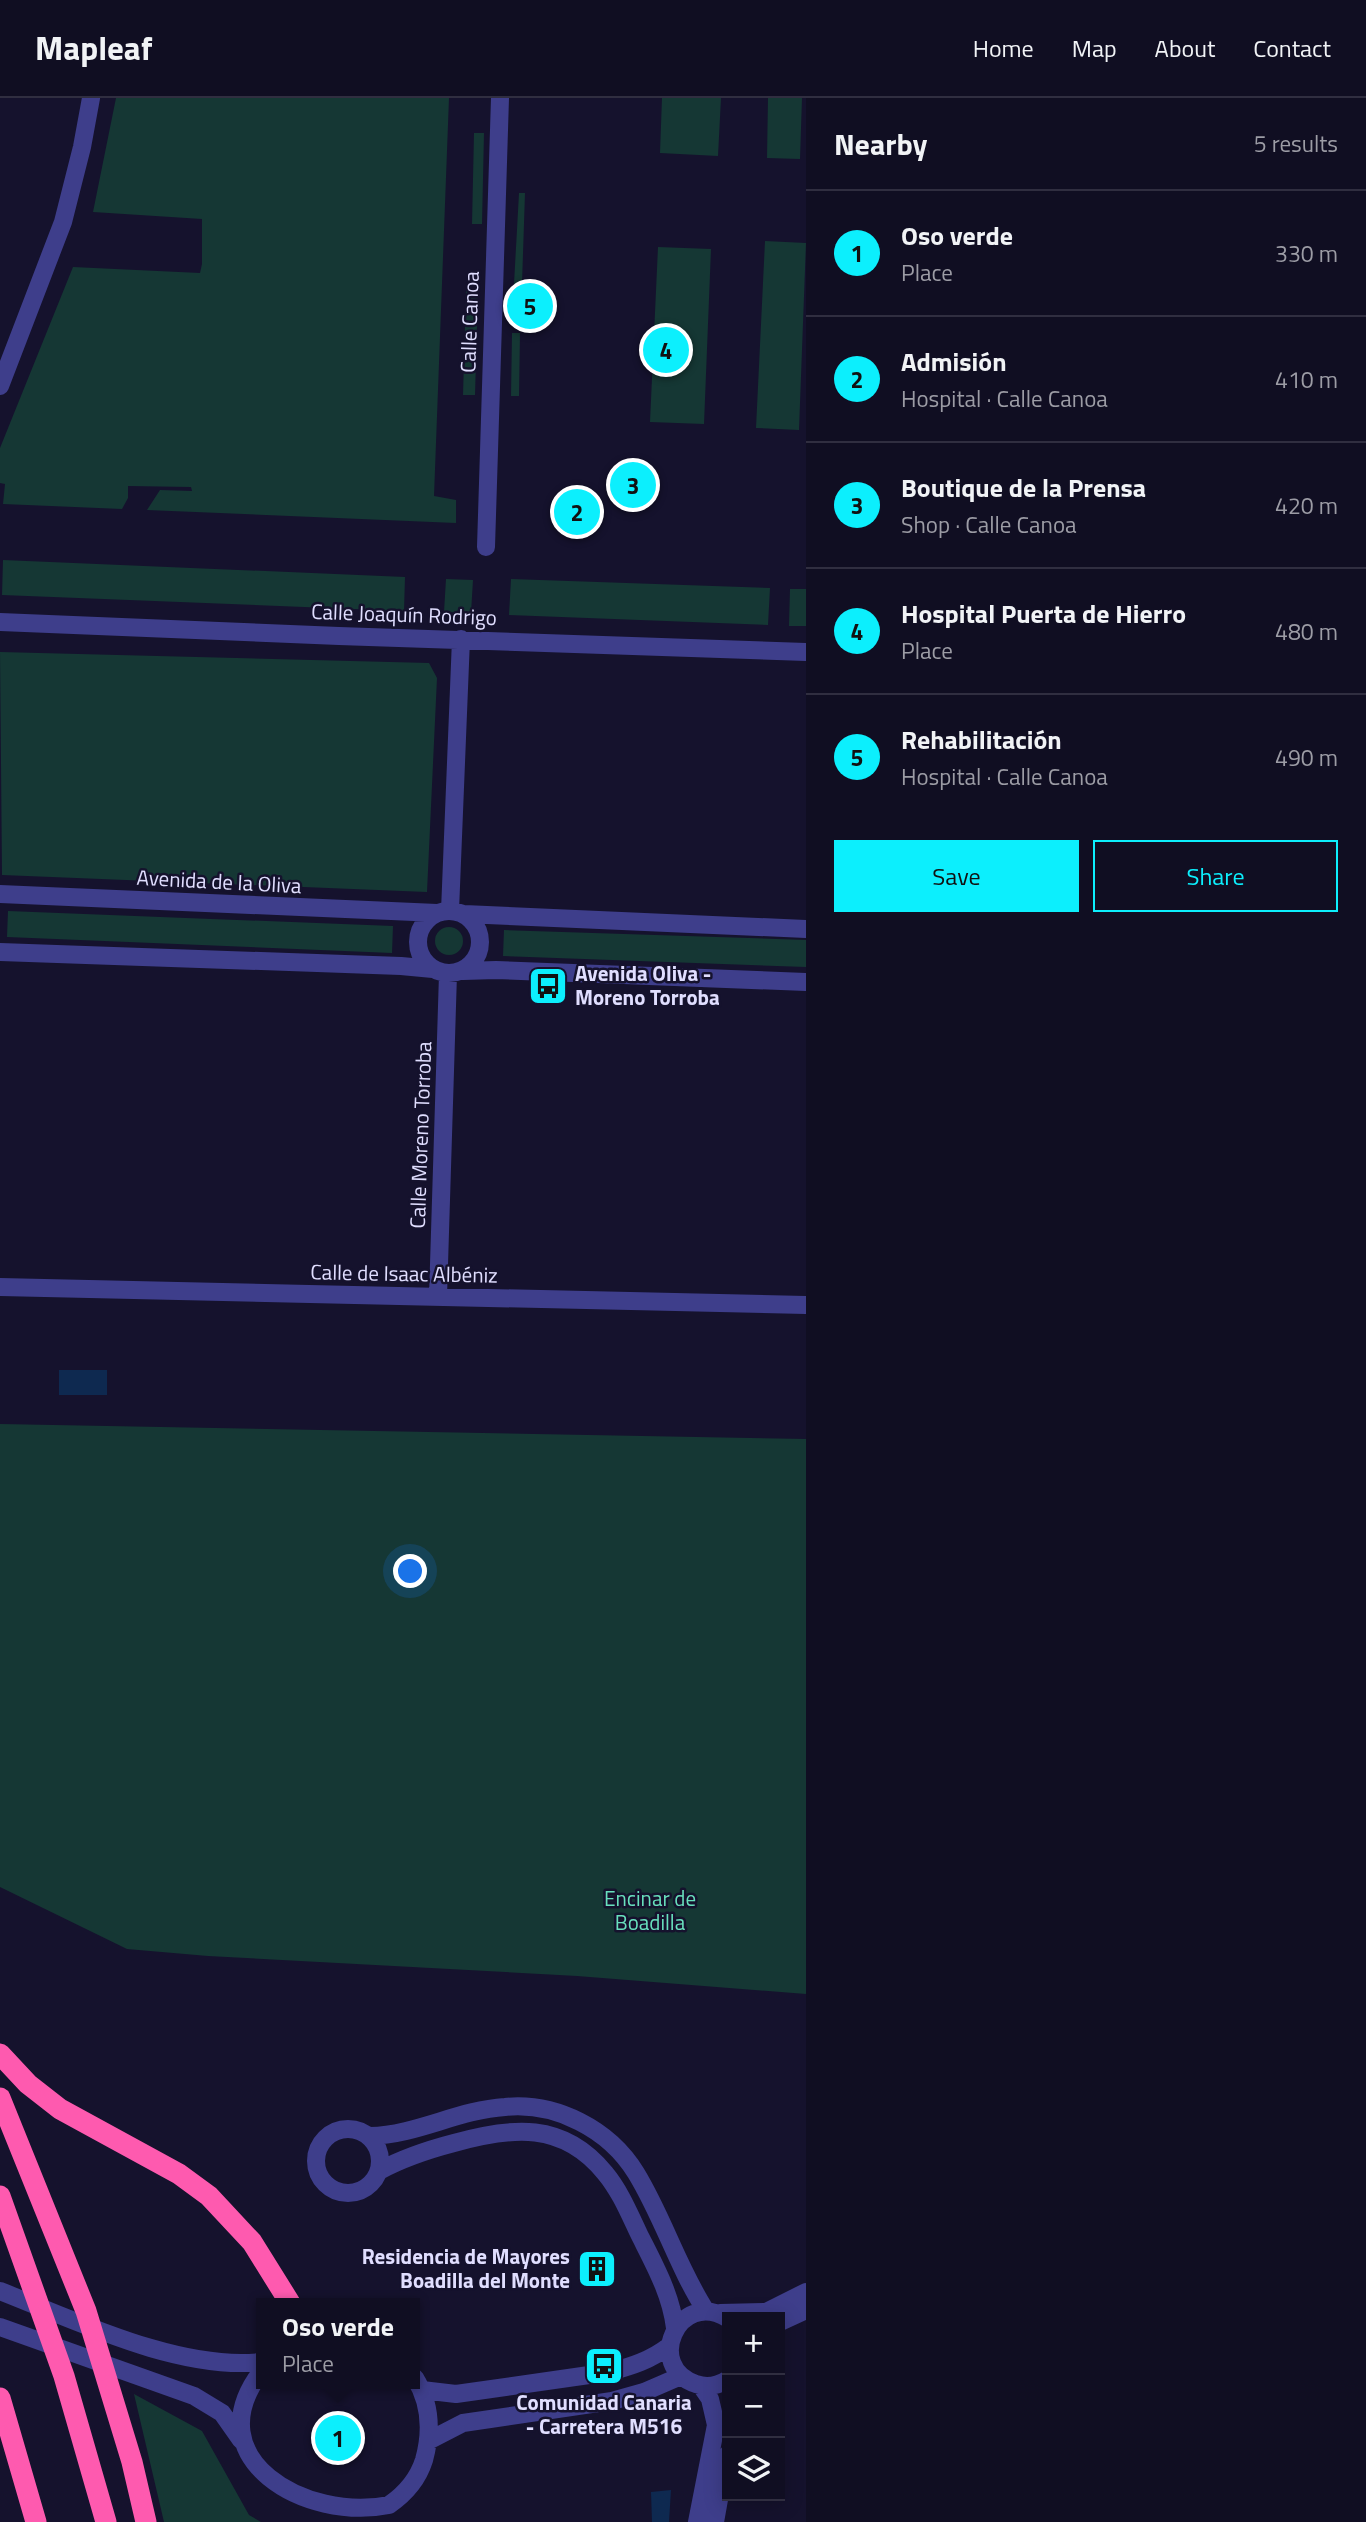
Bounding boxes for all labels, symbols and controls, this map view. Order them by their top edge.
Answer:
text: Mapleaf [35,23,153,73]
text: Home [973,30,1034,66]
text: Map [1072,30,1117,66]
text: About [1155,30,1215,66]
text: Contact [1253,30,1331,66]
text: Nearby [834,121,927,167]
text: 5 results [1254,126,1338,161]
text: Oso verde [901,216,1013,255]
text: 1 [851,236,863,271]
text: 330 m [1275,236,1338,271]
text: Place [901,255,953,290]
street label: Calle Canoa [451,270,487,373]
pin: 5 [507,280,553,332]
pin: 4 [643,324,689,376]
text: Admisión [901,342,1007,381]
text: 2 [851,362,863,397]
text: 410 m [1275,362,1338,397]
text: Hospital · Calle Canoa [901,381,1108,416]
pin: 3 [610,459,656,511]
text: Boutique de la Prensa [901,468,1146,507]
pin: 2 [554,486,600,538]
text: 3 [851,488,863,523]
text: 420 m [1275,488,1338,523]
text: Shop · Calle Canoa [901,507,1077,542]
text: Hospital Puerta de Hierro [901,594,1186,633]
street label: Calle Joaquín Rodrigo [311,595,497,633]
text: 4 [851,614,863,649]
text: 480 m [1275,614,1338,649]
text: Place [901,633,953,668]
text: Rehabilitación [901,720,1062,759]
text: 5 [851,740,863,775]
text: 490 m [1275,740,1338,775]
text: Hospital · Calle Canoa [901,759,1108,794]
button: Save [834,840,1079,912]
button: Share [1093,840,1338,912]
street label: Avenida de la Oliva [136,861,303,901]
place label: Avenida Oliva - Moreno Torroba [575,957,720,1013]
bus stop icon: Avenida Oliva - Moreno Torroba [527,965,569,1007]
street label: Calle Moreno Torroba [401,1040,439,1229]
street label: Calle de Isaac Albéniz [310,1255,498,1291]
your location [393,1554,427,1588]
park label: Encinar de Boadilla [604,1882,696,1938]
place label: Residencia de Mayores Boadilla del Monte [362,2240,570,2296]
building icon: Residencia de Mayores Boadilla del Monte [576,2248,618,2290]
popup [256,2298,420,2389]
text: Oso verde [282,2307,394,2346]
map controls [722,2312,785,2501]
button: + [722,2312,785,2375]
bus stop icon: Comunidad Canaria - Carretera M516 [583,2345,625,2387]
text: Place [282,2346,334,2381]
button: − [722,2375,785,2438]
place label: Comunidad Canaria - Carretera M516 [516,2386,692,2442]
pin: 1 [315,2412,361,2464]
button: layers [722,2438,785,2501]

